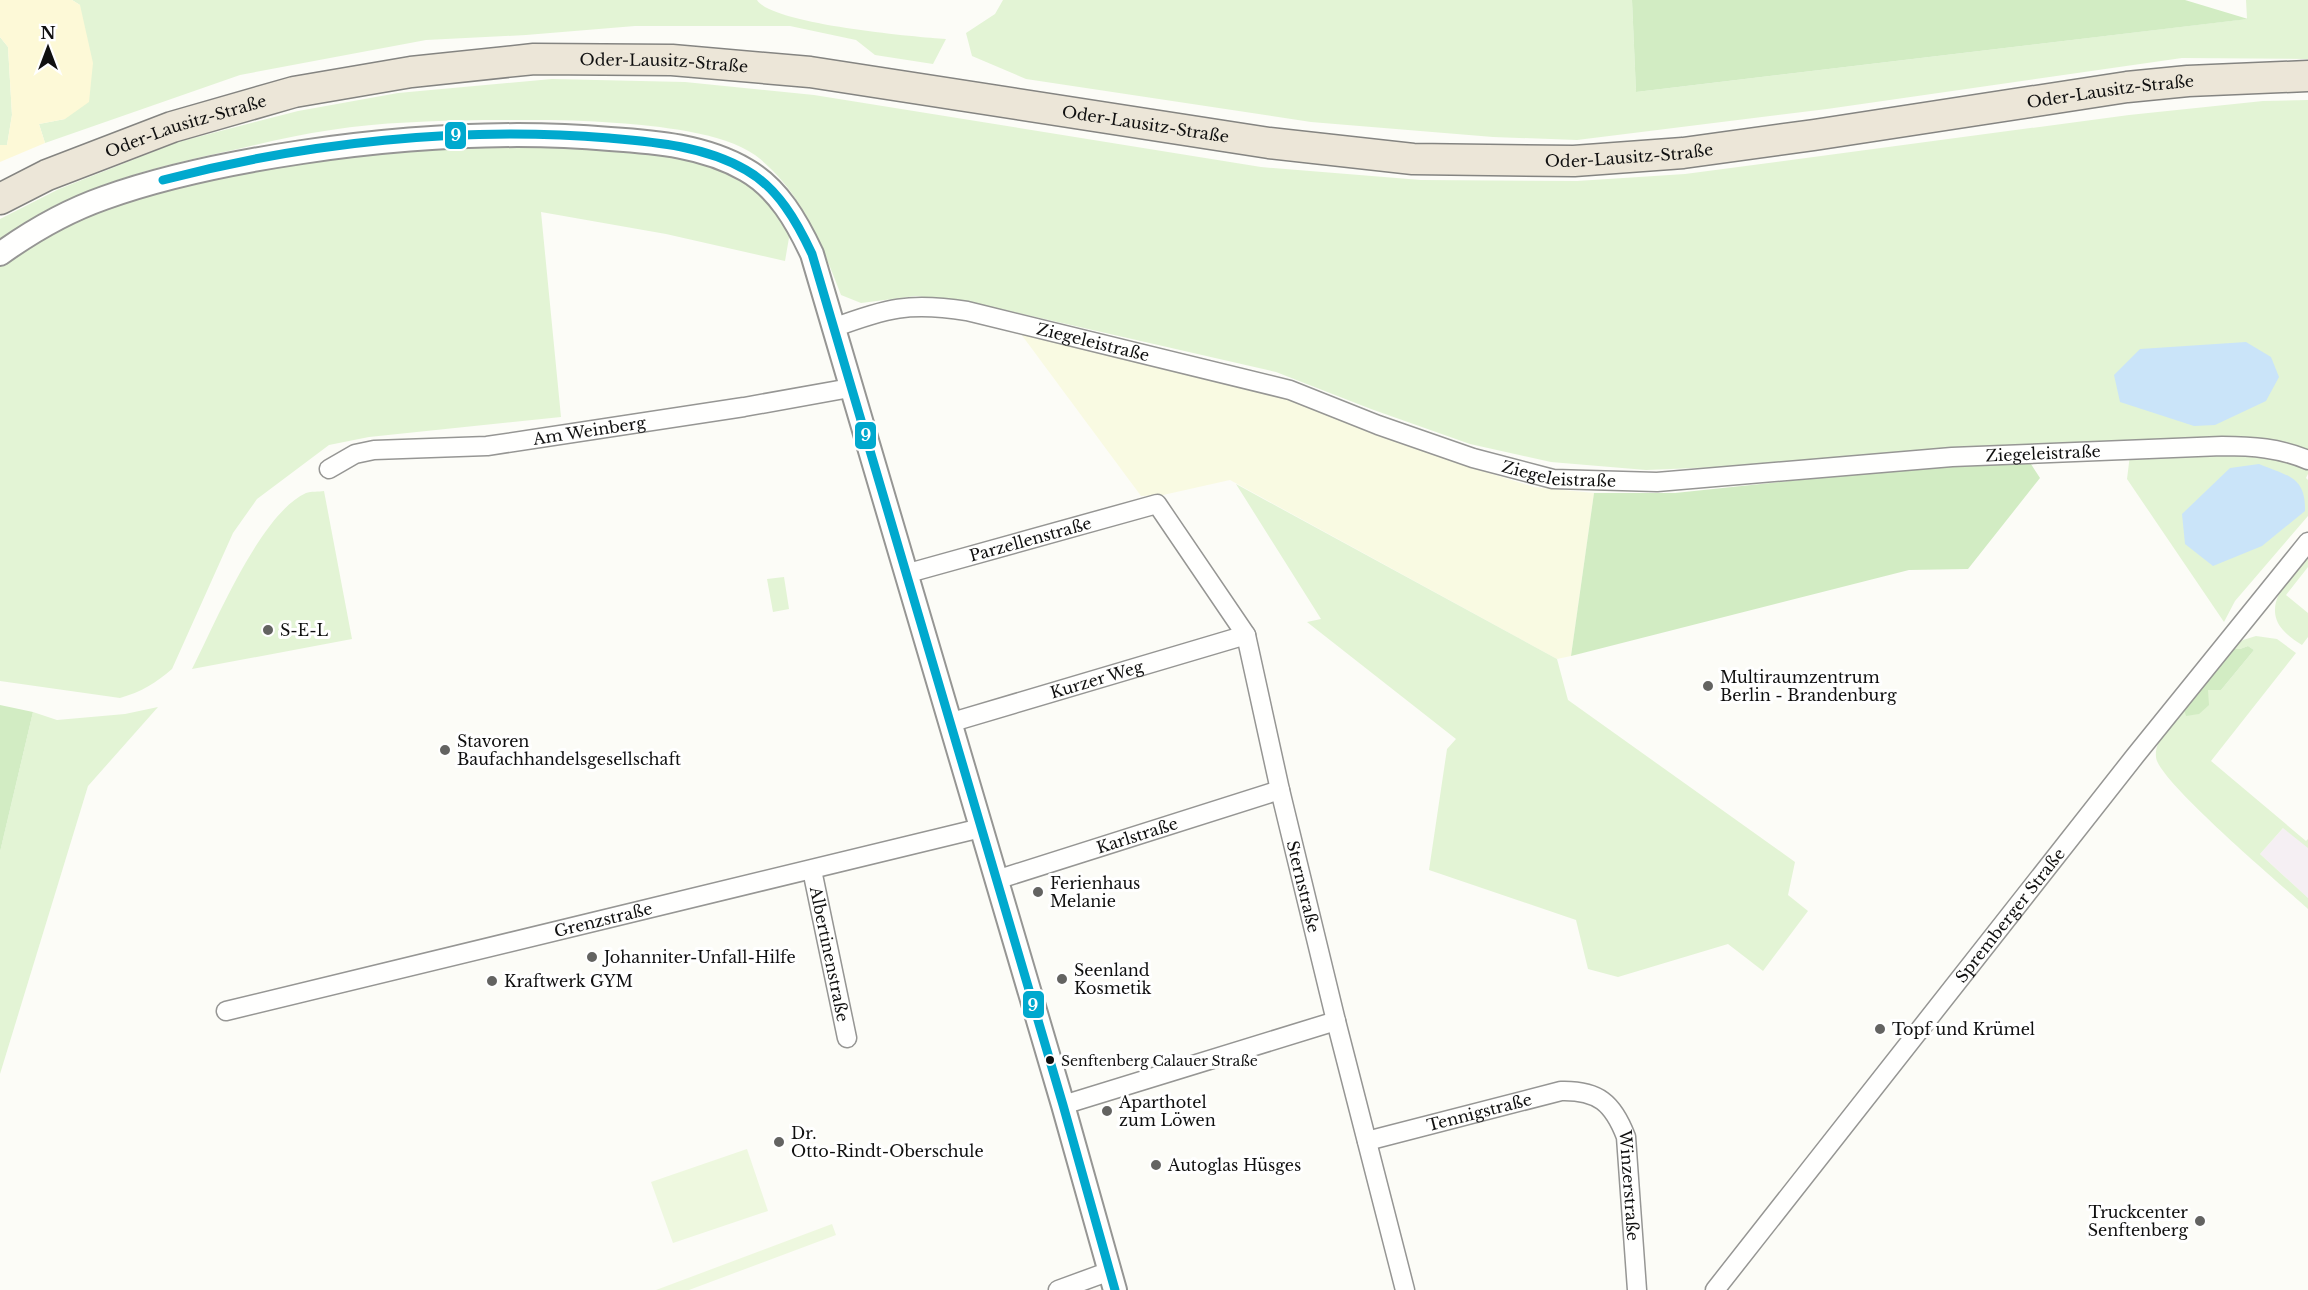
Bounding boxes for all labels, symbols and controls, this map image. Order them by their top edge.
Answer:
north arrow [18,18,78,78]
text: N [40,23,56,43]
street label: Oder-Lausitz-Straße [580,49,749,77]
street label: Oder-Lausitz-Straße [2025,71,2194,112]
street label: Oder-Lausitz-Straße [102,90,269,162]
street label: Oder-Lausitz-Straße [1061,101,1230,147]
line badge: 9 [444,121,467,150]
text: 9 [451,125,462,145]
street label: Oder-Lausitz-Straße [1545,139,1714,171]
street label: Ziegeleistraße [1035,318,1152,365]
street label: Am Weinberg [531,412,647,449]
line badge: 9 [854,421,877,450]
text: 9 [861,425,872,445]
street label: Ziegeleistraße [1985,441,2101,466]
street label: Ziegeleistraße [1500,456,1616,491]
street label: Parzellenstraße [967,513,1094,566]
place label: S-E-L [280,620,328,640]
marker: S-E-L [261,623,275,637]
street label: Kurzer Weg [1048,656,1146,703]
place label: Multiraumzentrum Berlin - Brandenburg [1720,667,1897,705]
marker: Multiraumzentrum Berlin - Brandenburg [1701,679,1715,693]
place label: Stavoren Baufachhandelsgesellschaft [457,731,681,769]
marker: Stavoren Baufachhandelsgesellschaft [438,743,452,757]
street label: Karlstraße [1094,813,1180,858]
street label: Sternstraße [1283,839,1324,935]
street label: Spremberger Straße [1951,844,2069,986]
place label: Ferienhaus Melanie [1050,873,1140,911]
street label: Albertinenstraße [806,884,853,1024]
marker: Ferienhaus Melanie [1031,885,1045,899]
street label: Grenzstraße [552,898,654,941]
place label: Johanniter-Unfall-Hilfe [602,947,796,967]
marker: Johanniter-Unfall-Hilfe [585,950,599,964]
place label: Seenland Kosmetik [1074,960,1152,998]
place label: Kraftwerk GYM [504,971,633,991]
marker: Seenland Kosmetik [1055,972,1069,986]
marker: Kraftwerk GYM [485,974,499,988]
line badge: 9 [1022,990,1045,1019]
text: 9 [1028,995,1039,1015]
place label: Topf und Krümel [1892,1019,2035,1039]
marker: Topf und Krümel [1873,1022,1887,1036]
place label: Senftenberg Calauer Straße [1061,1052,1258,1070]
marker: Senftenberg Calauer Straße [1044,1054,1056,1066]
street label: Tennigstraße [1425,1089,1534,1135]
place label: Aparthotel zum Löwen [1118,1092,1216,1130]
marker: Aparthotel zum Löwen [1100,1104,1114,1118]
place label: Dr. Otto-Rindt-Oberschule [791,1123,984,1161]
street label: Winzerstraße [1615,1128,1643,1241]
marker: Dr. Otto-Rindt-Oberschule [772,1135,786,1149]
place label: Autoglas Hüsges [1167,1155,1301,1175]
marker: Autoglas Hüsges [1149,1158,1163,1172]
place label: Truckcenter Senftenberg [2088,1202,2188,1240]
marker: Truckcenter Senftenberg [2193,1214,2207,1228]

